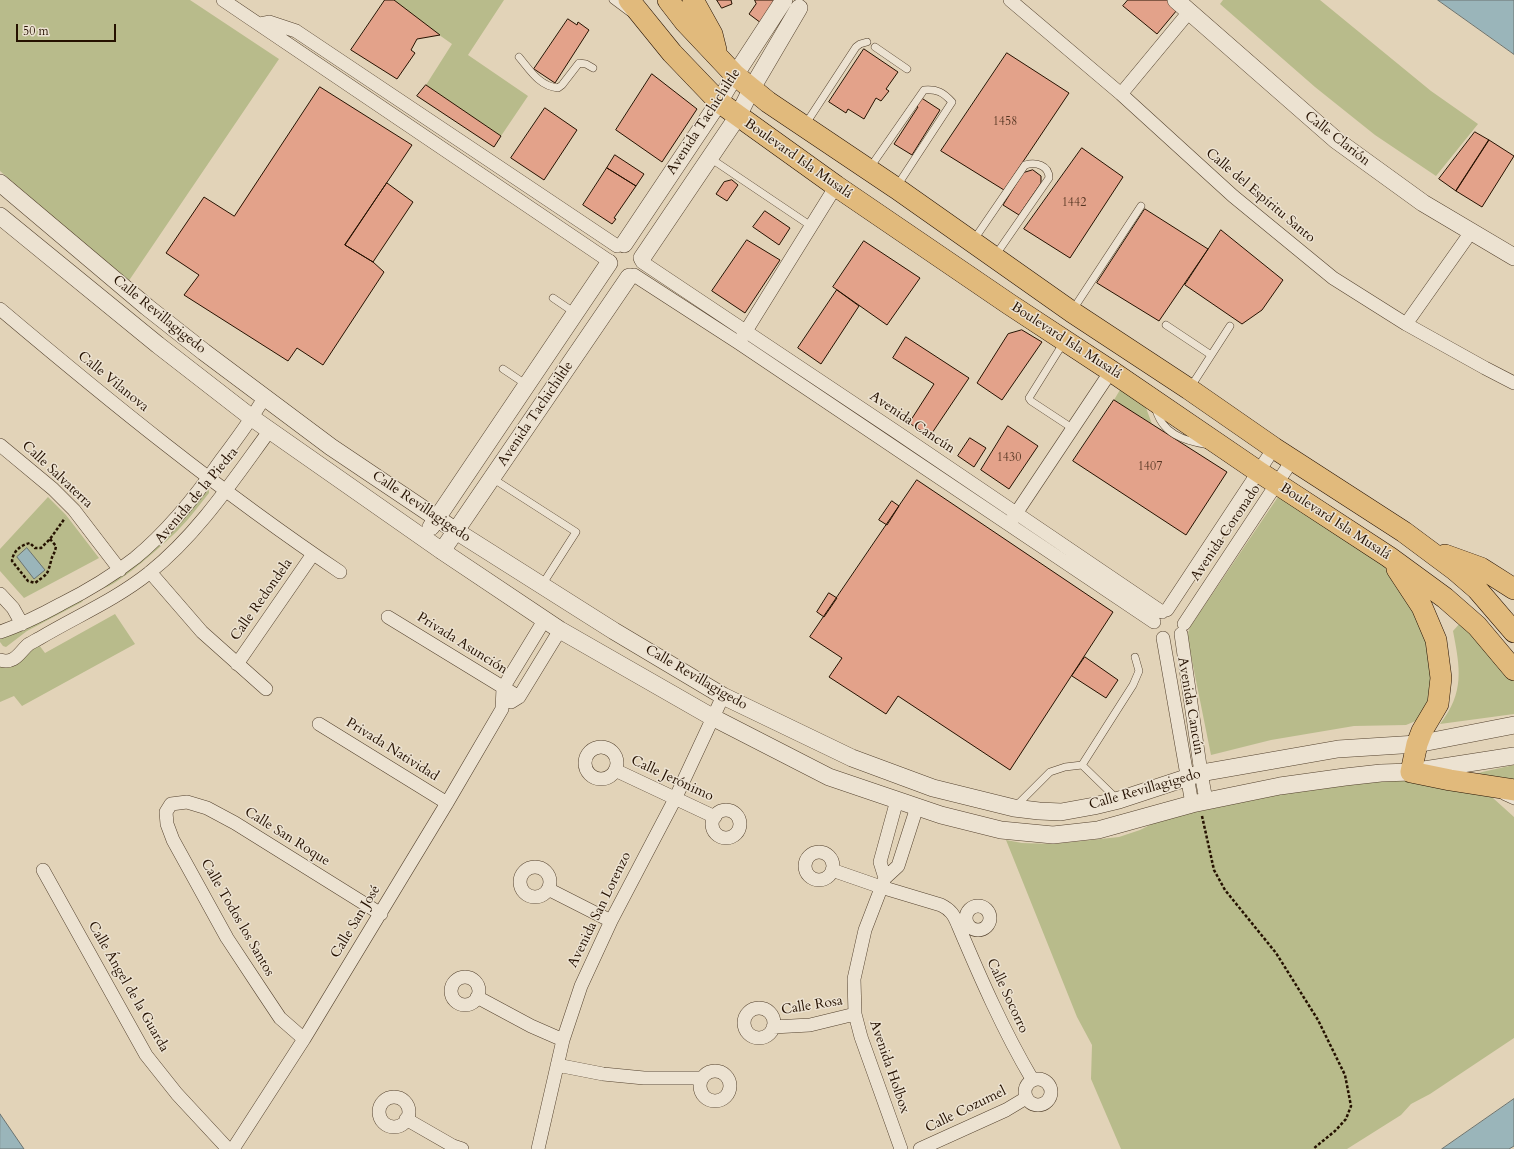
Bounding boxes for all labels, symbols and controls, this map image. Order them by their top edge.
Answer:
scale bar [18,16,118,42]
text: 50 m [23,23,49,39]
street label: Avenida Tachichiltle [664,66,744,178]
street label: Calle Clarión [1301,108,1373,170]
street label: Boulevard Isla Musalá [741,115,855,203]
house number: 1458 [993,115,1017,129]
street label: Calle del Espíritu Santo [1202,145,1318,247]
house number: 1442 [1062,196,1086,210]
street label: Calle Revillagigedo [109,272,209,358]
street label: Boulevard Isla Musalá [1008,299,1124,383]
street label: Calle Vilanova [74,348,152,416]
street label: Avenida Tachichiltle [495,358,577,470]
street label: Avenida Cancún [866,388,958,458]
street label: Calle Salvaterra [18,438,96,512]
street label: Avenida de la Piedra [152,444,242,548]
house number: 1430 [997,451,1021,465]
house number: 1407 [1138,460,1162,474]
street label: Calle Revillagigedo [369,468,473,546]
street label: Boulevard Isla Musalá [1277,480,1393,564]
street label: Avenida Coronado [1188,482,1264,584]
street label: Calle Redondela [227,556,297,644]
street label: Privada Asunción [414,609,510,679]
street label: Calle Revillagigedo [642,642,750,714]
street label: Avenida Cancún [1173,656,1207,756]
street label: Privada Natividad [343,715,441,785]
street label: Calle Jerónimo [628,753,716,805]
street label: Calle Revillagigedo [1087,766,1203,814]
street label: Calle San Roque [241,804,333,870]
street label: Avenida San Lorenzo [565,849,635,971]
street label: Calle Todos los Santos [197,856,277,980]
street label: Calle San José [328,882,384,962]
street label: Calle Ángel de la Guarda [84,919,172,1055]
street label: Calle Socorro [982,956,1032,1036]
street label: Calle Rosa [780,993,844,1019]
street label: Avenida Holbox [865,1018,913,1116]
street label: Calle Cozumel [923,1083,1009,1137]

